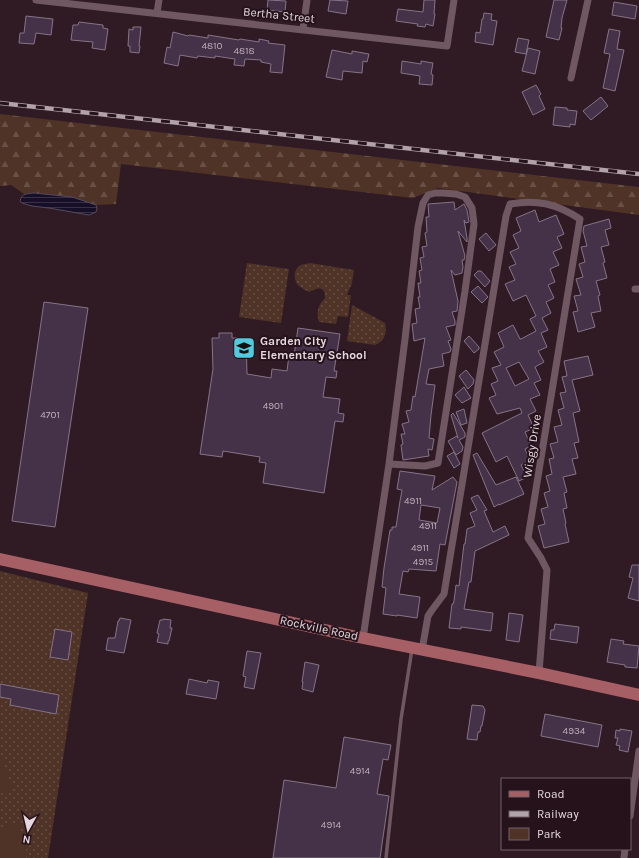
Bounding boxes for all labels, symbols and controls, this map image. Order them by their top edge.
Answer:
street label: Bertha Street [242,4,316,26]
house number: 4810 [202,40,223,52]
house number: 4818 [233,45,255,57]
place label: Garden City Elementary School [260,334,367,362]
school or university icon: Garden City Elementary School [231,335,257,361]
house number: 4901 [263,400,283,412]
house number: 4701 [40,409,60,421]
street label: Wisgy Drive [520,413,544,479]
house number: 4911 [404,495,422,507]
house number: 4911 [419,520,437,532]
house number: 4911 [411,542,429,554]
house number: 4915 [413,556,434,568]
street label: Rockville Road [279,613,359,643]
house number: 4934 [563,725,586,737]
house number: 4914 [350,765,371,777]
legend [501,778,631,850]
text: Road [537,787,565,801]
text: Railway [537,807,579,821]
north arrow [8,810,48,850]
house number: 4914 [321,819,342,831]
text: Park [537,827,562,841]
text: N [22,832,31,846]

